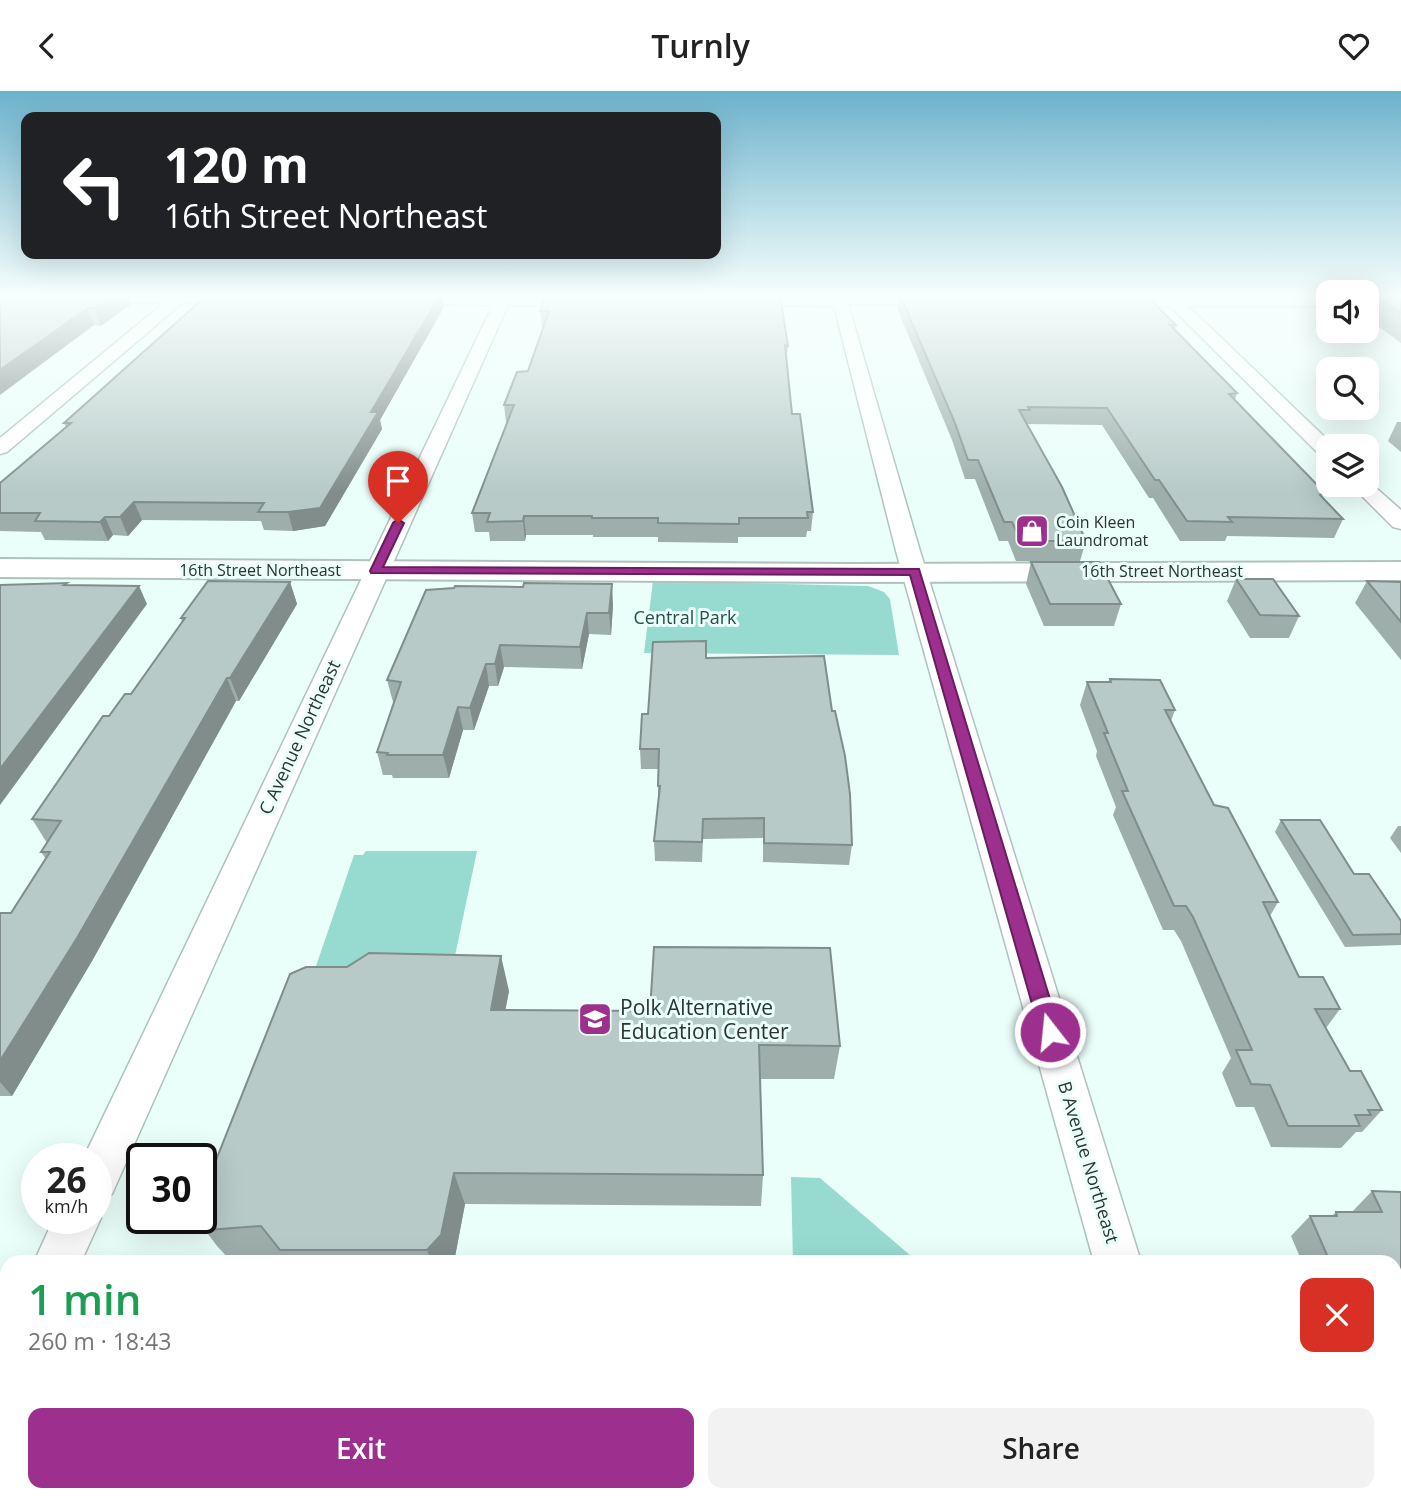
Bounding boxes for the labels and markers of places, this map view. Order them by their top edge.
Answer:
pin [368,451,428,523]
place label: Coin Kleen Laundromat [1056,511,1149,551]
shop icon: Coin Kleen Laundromat [1013,512,1051,550]
place label: Polk Alternative Education Center [620,993,789,1045]
school or university icon: Polk Alternative Education Center [576,1000,614,1038]

